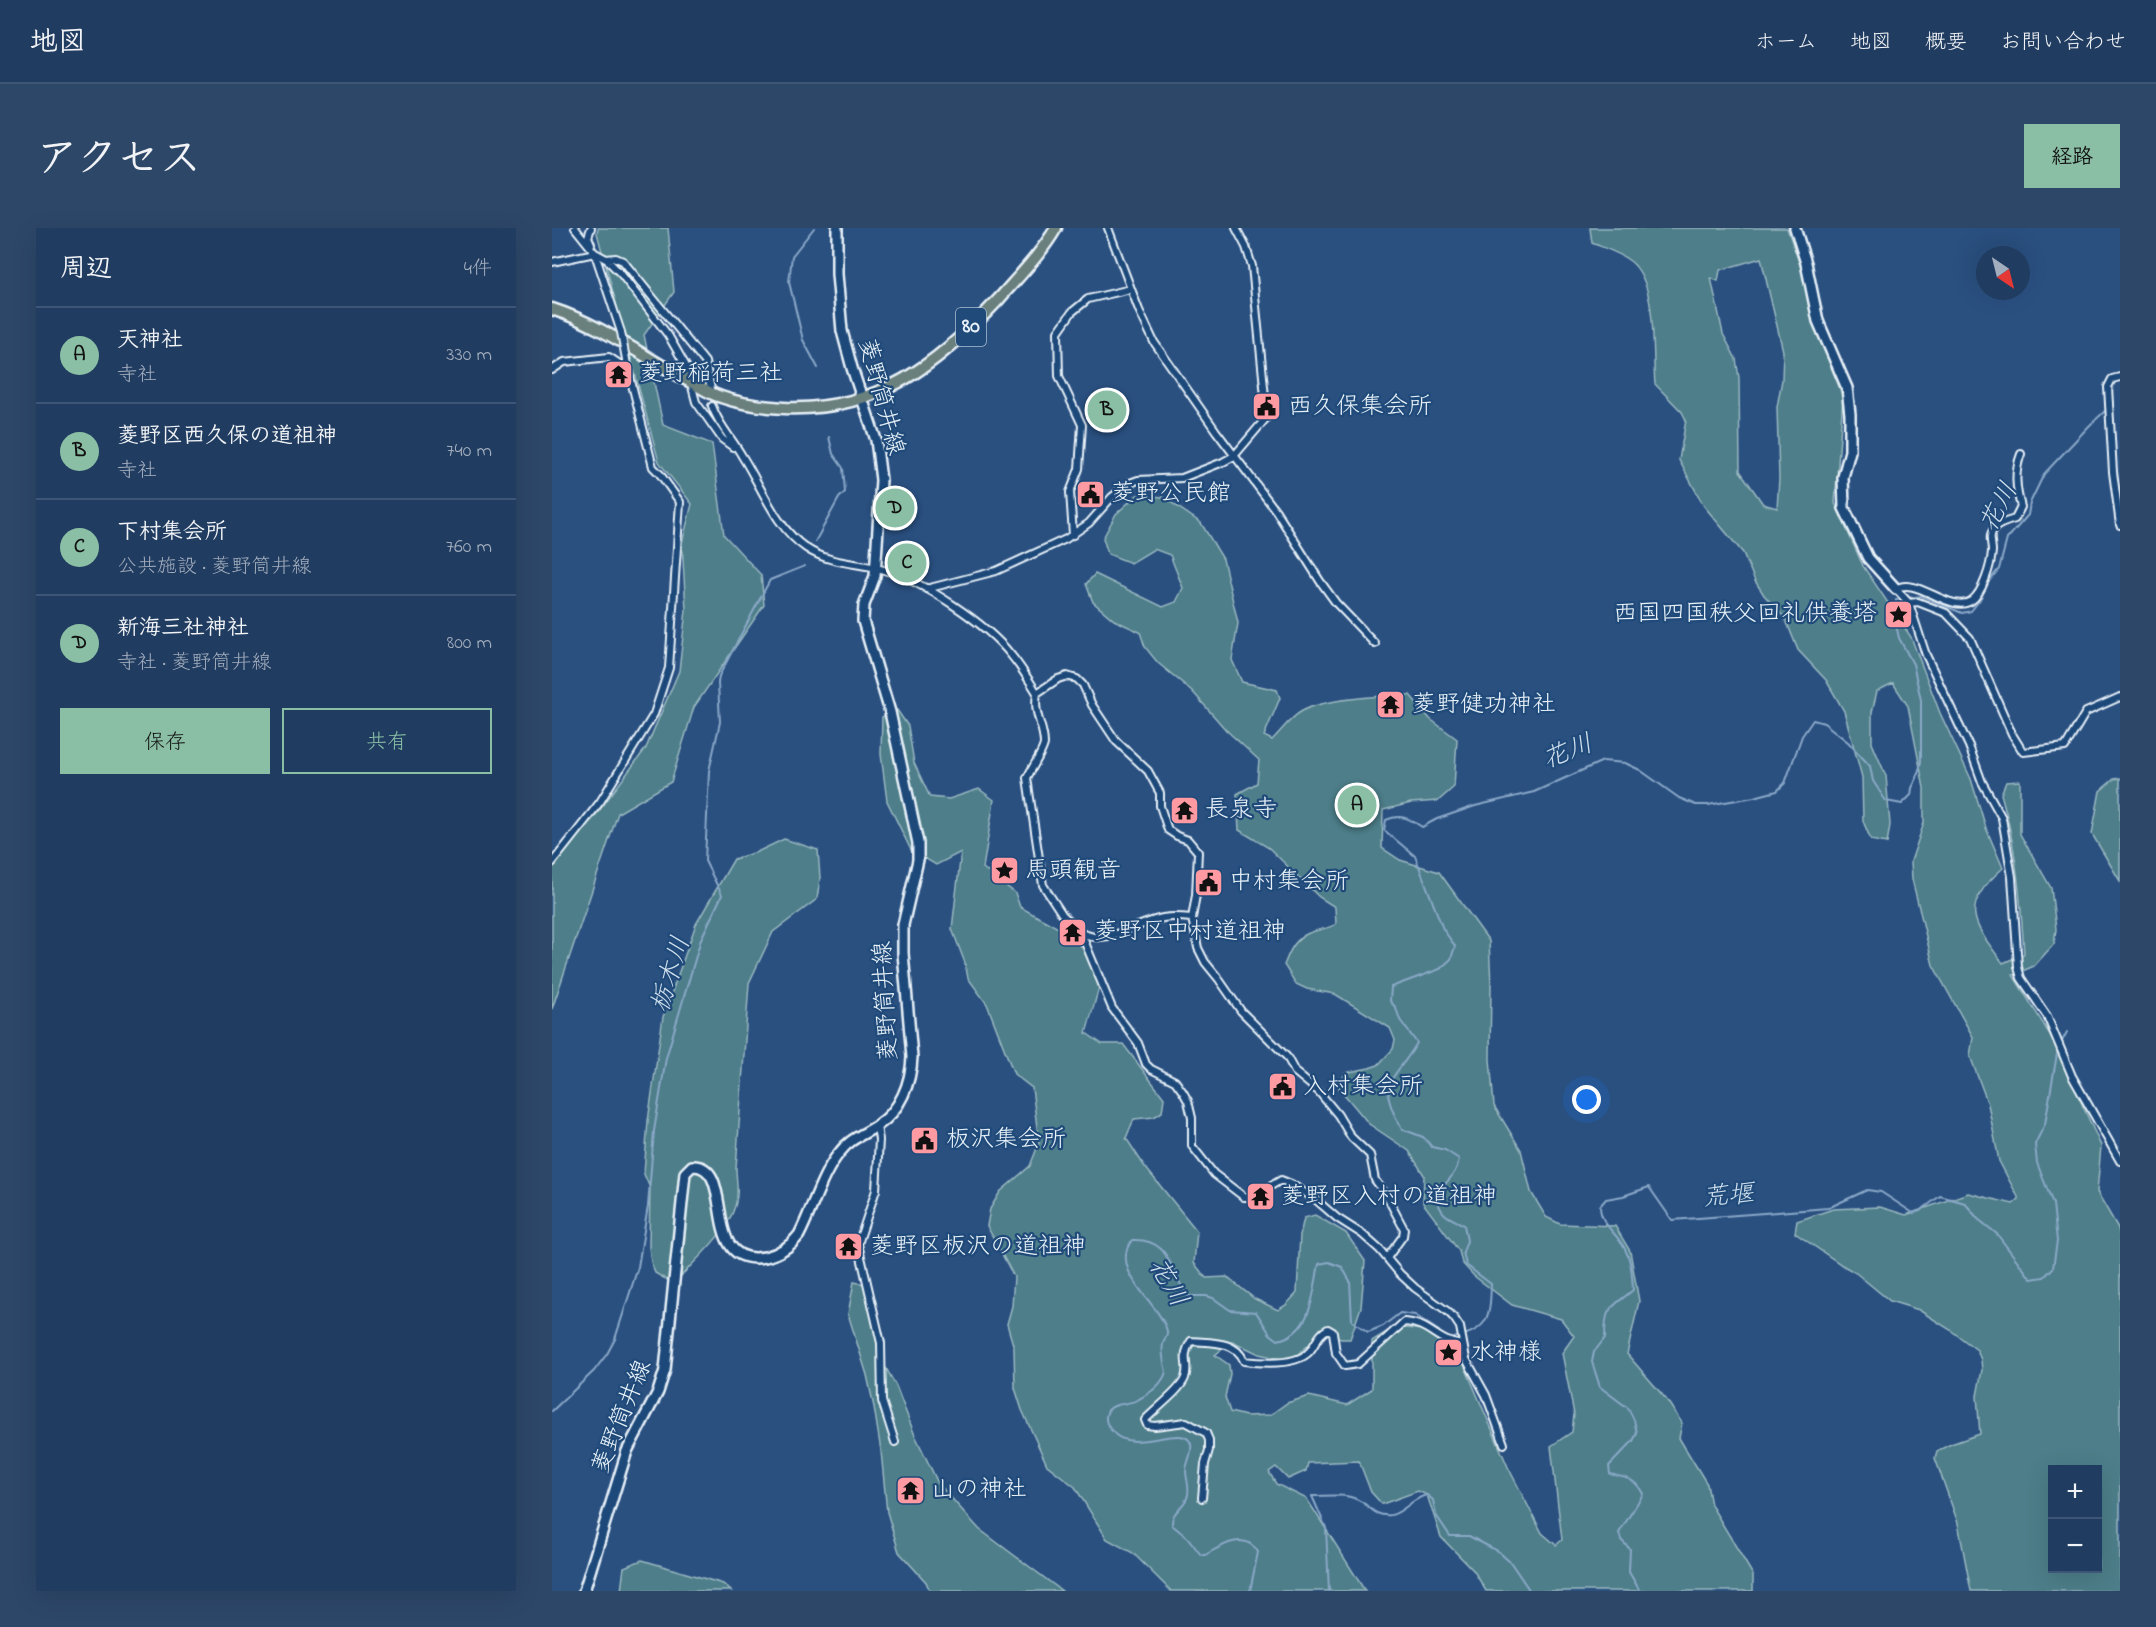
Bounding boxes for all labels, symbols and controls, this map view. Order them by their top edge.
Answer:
text: 地図 [30,23,86,64]
text: ホーム [1755,28,1817,58]
text: 地図 [1850,28,1892,58]
text: 概要 [1925,28,1967,58]
text: お問い合わせ [2000,28,2126,58]
button: 経路 [2024,124,2120,188]
text: アクセス [36,130,201,191]
north arrow [1976,246,2030,300]
text: 周辺 [60,251,112,289]
text: 4件 [464,255,492,284]
road number: 80 [956,308,986,346]
text: 天神社 [117,325,183,357]
street label: 菱野筒井線 [848,335,912,459]
text: A [73,341,86,370]
text: 330 m [446,341,492,370]
place label: 菱野稲荷三社 [639,357,783,392]
temple icon: 菱野稲荷三社 [602,358,634,390]
text: 寺社 [117,361,157,390]
pin: B [1088,388,1126,432]
place label: 西久保集会所 [1288,390,1432,425]
public building icon: 西久保集会所 [1251,391,1283,423]
text: 菱野区西久保の道祖神 [117,421,337,453]
text: B [73,437,86,466]
text: 740 m [446,437,492,466]
text: 寺社 [117,457,157,486]
water label: 花川 [1971,476,2029,540]
place label: 菱野公民館 [1111,477,1231,512]
public building icon: 菱野公民館 [1074,478,1106,510]
pin: D [876,486,914,530]
text: 下村集会所 [117,517,227,549]
text: C [74,533,85,562]
text: 760 m [446,533,492,562]
pin: C [888,540,926,586]
text: 公共施設 · 菱野筒井線 [117,553,311,582]
place label: 西国四国秩父回礼供養塔 [1613,597,1877,632]
place icon: 西国四国秩父回礼供養塔 [1882,598,1914,630]
text: 新海三社神社 [117,613,249,645]
text: D [72,629,87,658]
text: 800 m [447,629,492,658]
text: 寺社 · 菱野筒井線 [117,649,271,678]
place label: 菱野健功神社 [1412,688,1556,723]
temple icon: 菱野健功神社 [1375,689,1407,721]
button: 保存 [60,708,270,774]
button: 共有 [282,708,492,774]
water label: 花川 [1537,726,1599,780]
pin: A [1338,782,1376,828]
place label: 長泉寺 [1205,793,1277,828]
temple icon: 長泉寺 [1168,794,1200,826]
place label: 馬頭観音 [1025,854,1121,889]
place icon: 馬頭観音 [988,855,1020,887]
place label: 中村集会所 [1229,865,1349,900]
public building icon: 中村集会所 [1192,866,1224,898]
place label: 菱野区中村道祖神 [1094,915,1286,950]
temple icon: 菱野区中村道祖神 [1057,916,1089,948]
water label: 栃木川 [642,932,702,1018]
street label: 菱野筒井線 [866,940,908,1062]
place label: 入村集会所 [1303,1070,1423,1105]
public building icon: 入村集会所 [1266,1071,1298,1103]
your location [1572,1085,1601,1114]
place label: 板沢集会所 [946,1123,1066,1158]
public building icon: 板沢集会所 [909,1124,941,1156]
water label: 荒堰 [1700,1176,1759,1218]
place label: 菱野区入村の道祖神 [1281,1180,1497,1215]
temple icon: 菱野区入村の道祖神 [1244,1181,1276,1213]
place label: 菱野区板沢の道祖神 [870,1230,1086,1265]
temple icon: 菱野区板沢の道祖神 [833,1231,865,1263]
water label: 花川 [1138,1251,1196,1315]
place label: 水神様 [1470,1336,1542,1371]
place icon: 水神様 [1433,1337,1465,1369]
street label: 菱野筒井線 [584,1355,662,1479]
map controls [2048,1465,2102,1573]
button: + [2048,1465,2102,1519]
place label: 山の神社 [931,1473,1027,1508]
temple icon: 山の神社 [894,1474,926,1506]
button: − [2048,1519,2102,1573]

